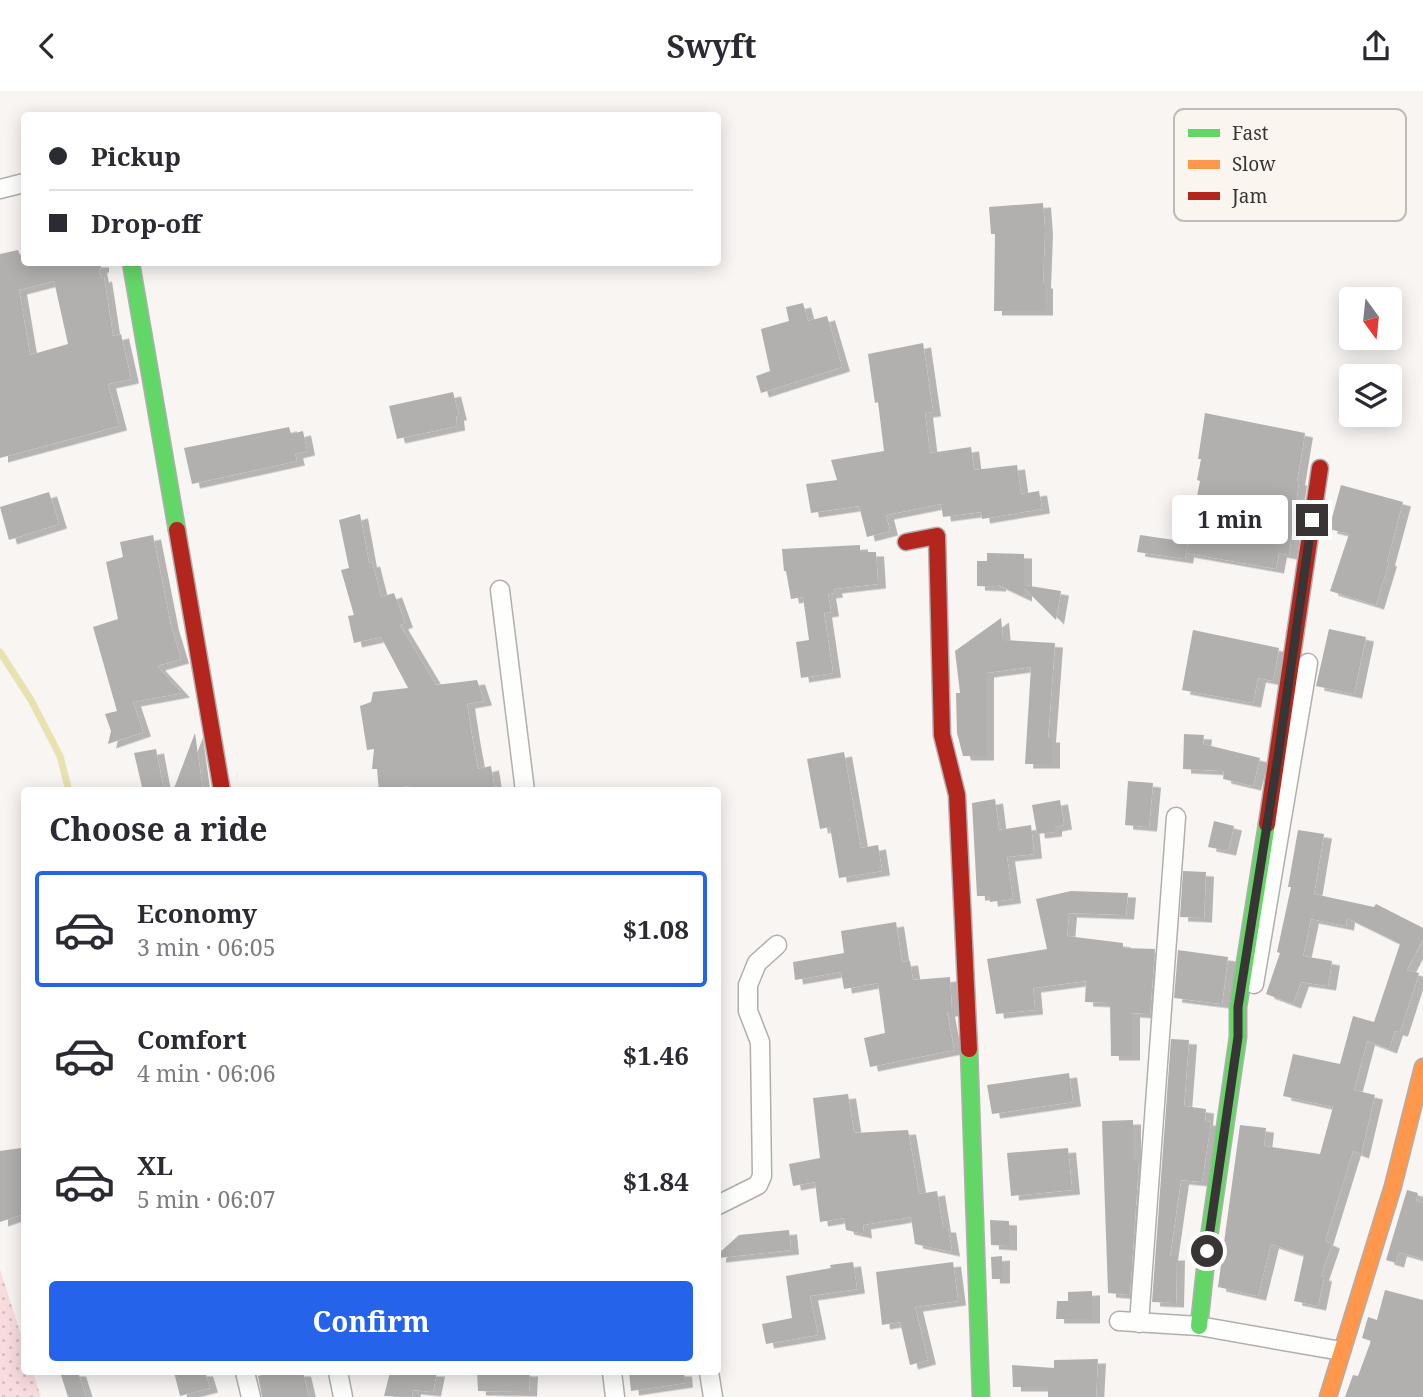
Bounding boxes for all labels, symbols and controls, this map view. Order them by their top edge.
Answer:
text: Swyft [666,24,757,67]
icon: back [28,27,66,65]
icon: share [1357,27,1395,65]
legend [1174,109,1406,221]
text: Fast [1232,120,1269,146]
text: Pickup [91,138,181,174]
text: Slow [1232,151,1276,177]
text: Jam [1231,183,1267,209]
text: Drop-off [91,205,201,241]
north arrow [1339,287,1402,350]
map controls [1339,287,1402,427]
button: layers [1339,364,1402,427]
callout: 1 min [1172,495,1288,544]
text: 1 min [1197,503,1263,535]
route end [1296,504,1328,536]
text: Choose a ride [49,807,268,850]
text: Economy [137,895,257,931]
icon: car [53,898,116,961]
text: $1.08 [623,911,689,947]
text: 3 min · 06:05 [137,931,275,963]
text: Comfort [137,1021,247,1057]
icon: car [53,1024,116,1087]
text: $1.46 [623,1037,689,1073]
text: 4 min · 06:06 [137,1057,275,1089]
text: XL [137,1147,173,1183]
icon: car [53,1150,116,1213]
text: $1.84 [623,1163,689,1199]
text: 5 min · 06:07 [137,1183,275,1215]
route start [1191,1235,1223,1267]
button: Confirm [49,1281,693,1361]

